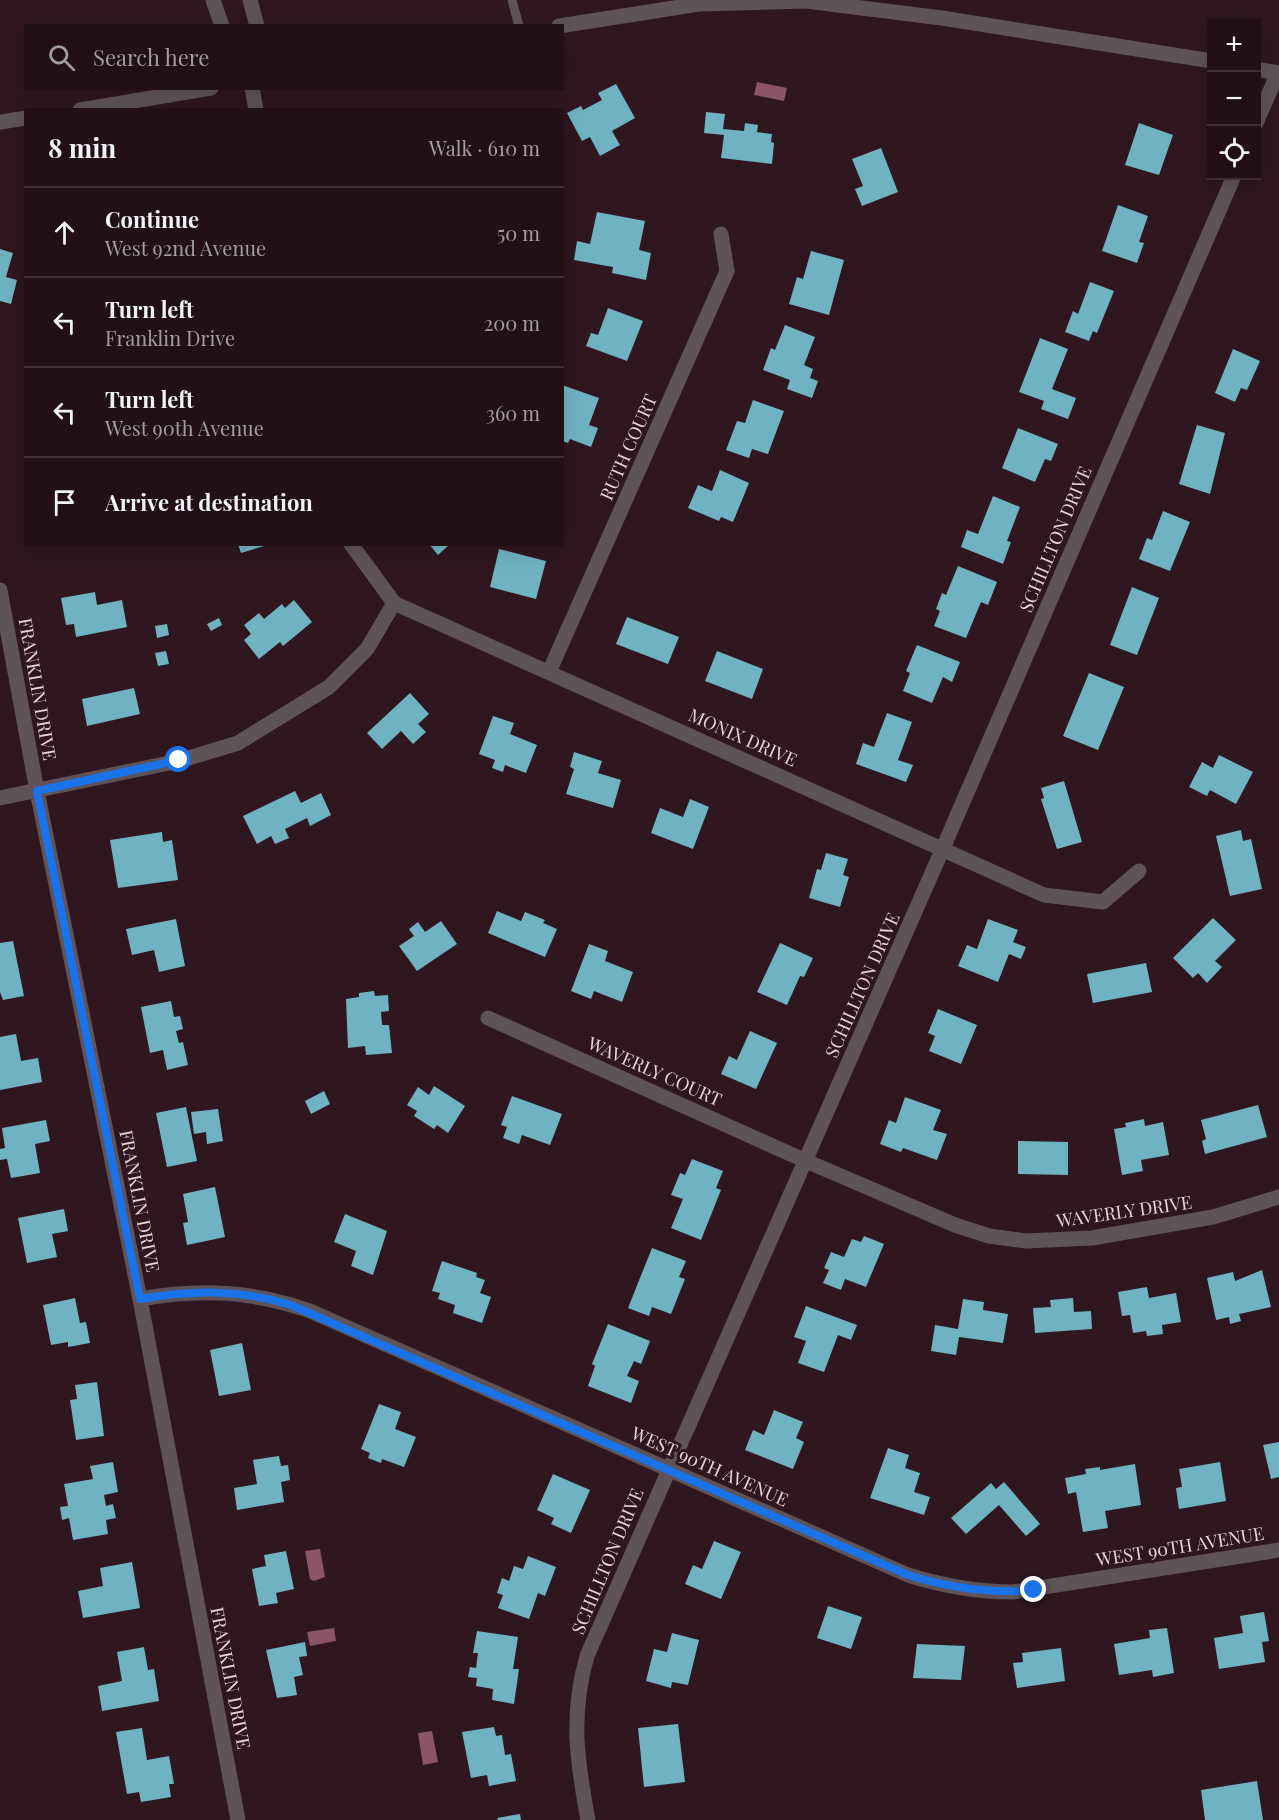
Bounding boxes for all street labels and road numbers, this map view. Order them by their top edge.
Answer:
street label: RUTH COURT [594,390,662,504]
street label: SCHILLTON DRIVE [1013,462,1097,616]
street label: FRANKLIN DRIVE [14,616,62,762]
street label: MONIX DRIVE [685,702,801,772]
street label: SCHILLTON DRIVE [819,909,905,1061]
street label: WAVERLY COURT [583,1030,726,1111]
street label: FRANKLIN DRIVE [114,1128,166,1274]
street label: WAVERLY DRIVE [1054,1190,1193,1233]
street label: WEST 90TH AVENUE [627,1420,792,1511]
street label: SCHILLTON DRIVE [565,1484,649,1638]
street label: WEST 90TH AVENUE [1093,1521,1266,1571]
street label: FRANKLIN DRIVE [205,1605,257,1751]

